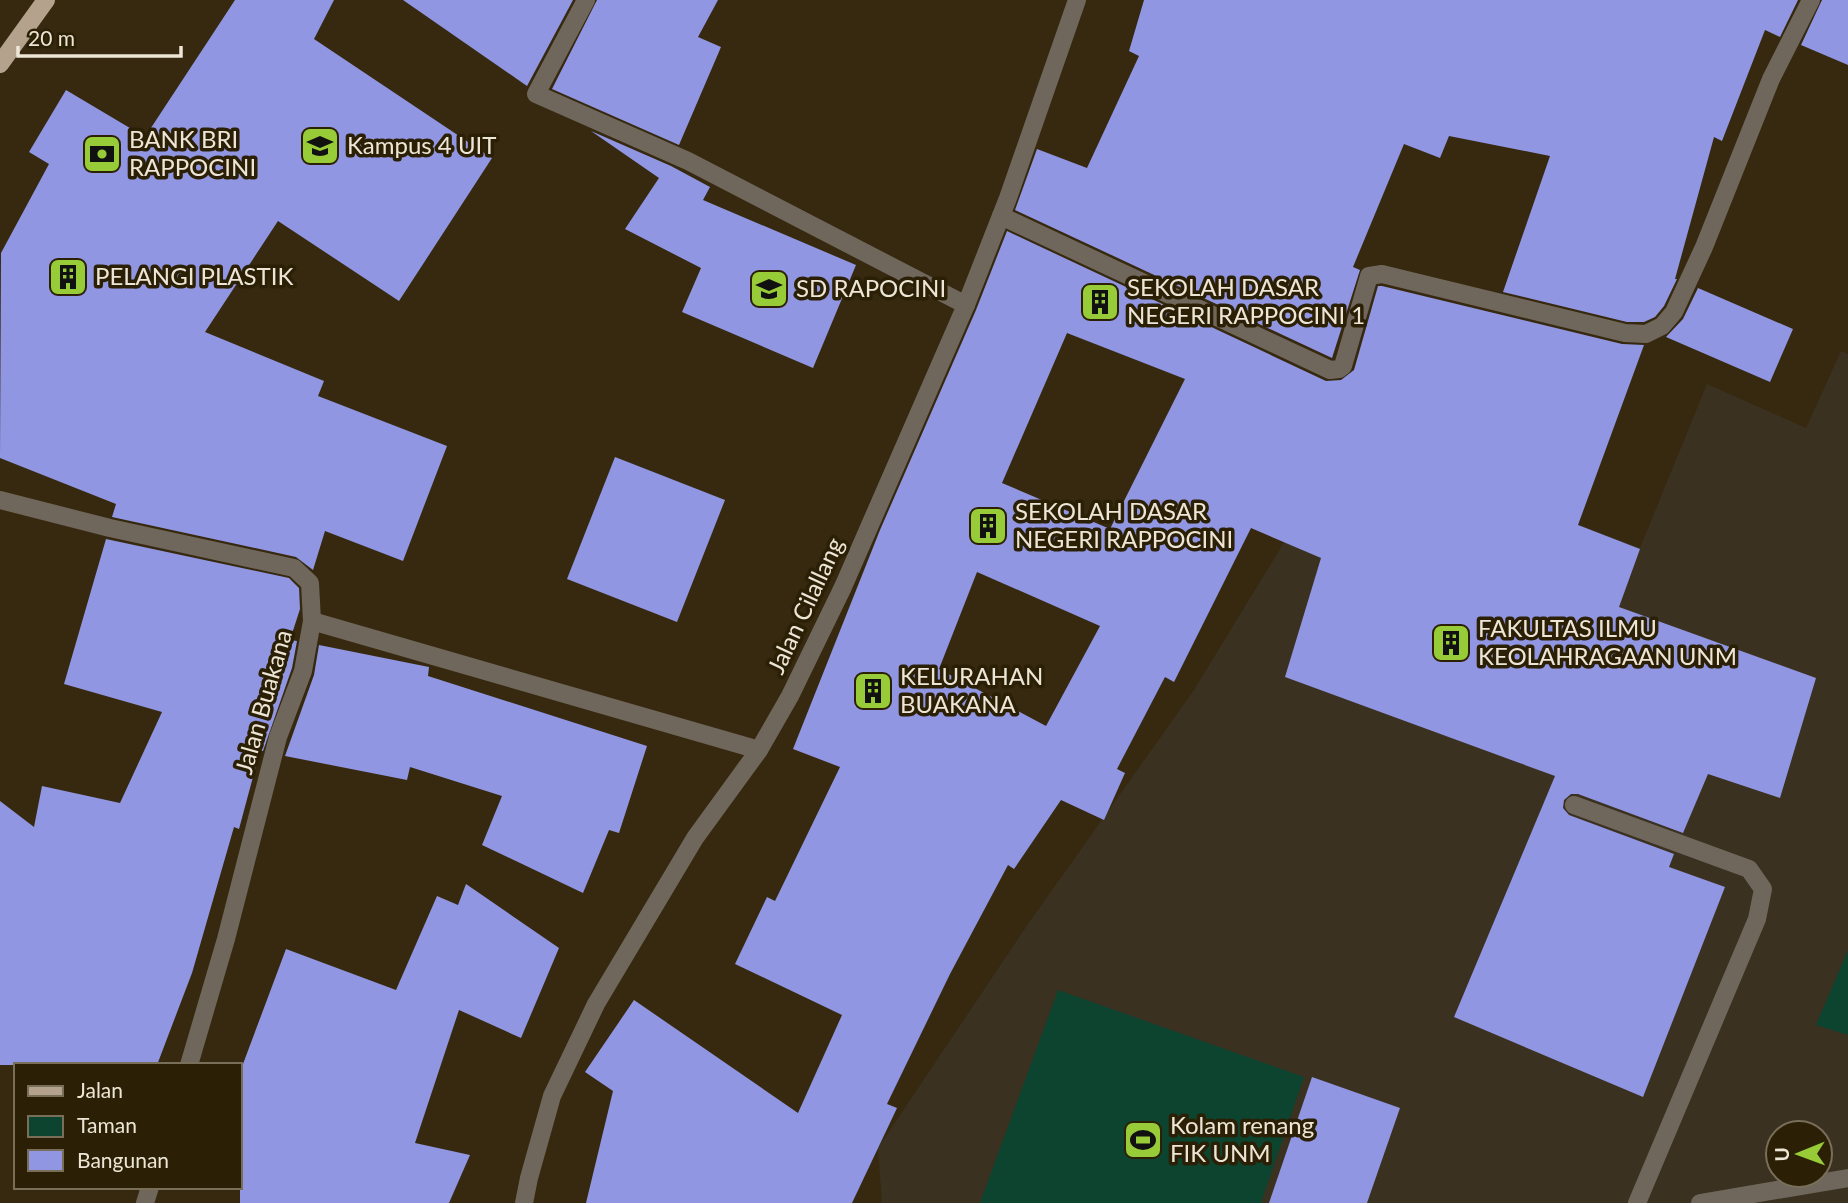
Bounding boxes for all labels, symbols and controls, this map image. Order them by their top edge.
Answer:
scale bar [18,14,180,58]
text: 20 m [28,25,75,50]
place label: BANK BRI RAPPOCINI [129,124,256,181]
school or university icon: Kampus 4 UIT [299,125,341,167]
place label: Kampus 4 UIT [347,130,496,159]
bank icon: BANK BRI RAPPOCINI [81,133,123,175]
building icon: PELANGI PLASTIK [47,256,89,298]
place label: PELANGI PLASTIK [95,261,293,290]
school or university icon: SD RAPOCINI [748,268,790,310]
place label: SEKOLAH DASAR NEGERI RAPPOCINI 1 [1127,272,1365,329]
place label: SD RAPOCINI [796,273,946,302]
building icon: SEKOLAH DASAR NEGERI RAPPOCINI 1 [1079,281,1121,323]
place label: SEKOLAH DASAR NEGERI RAPPOCINI [1015,496,1233,553]
building icon: SEKOLAH DASAR NEGERI RAPPOCINI [967,505,1009,547]
street label: Jalan Cilallang [760,533,849,678]
place label: FAKULTAS ILMU KEOLAHRAGAAN UNM [1478,613,1737,670]
building icon: FAKULTAS ILMU KEOLAHRAGAAN UNM [1430,622,1472,664]
street label: Jalan Buakana [228,626,297,777]
place label: KELURAHAN BUAKANA [900,661,1043,718]
building icon: KELURAHAN BUAKANA [852,670,894,712]
legend [14,1063,242,1189]
text: Jalan [77,1077,123,1102]
place label: Kolam renang FIK UNM [1170,1110,1314,1167]
text: Taman [77,1112,137,1137]
sports icon: Kolam renang FIK UNM [1122,1119,1164,1161]
north arrow [1764,1119,1834,1189]
text: Bangunan [77,1147,169,1172]
text: U [1770,1147,1793,1162]

